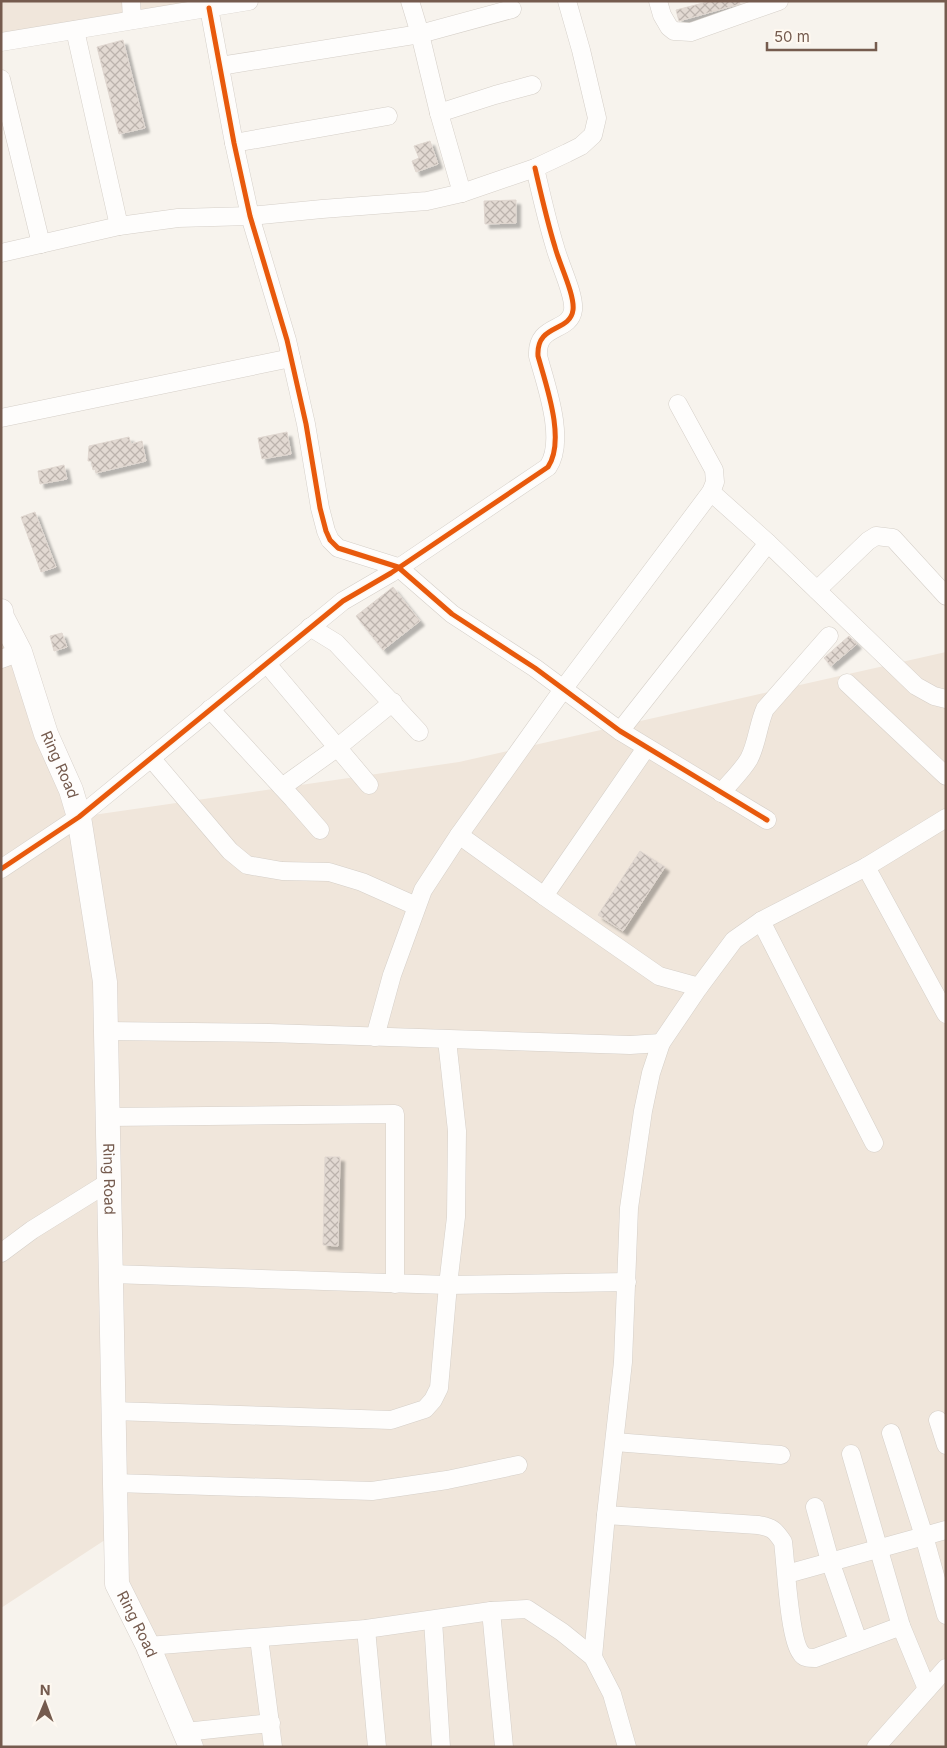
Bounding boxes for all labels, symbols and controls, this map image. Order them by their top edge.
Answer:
scale bar [767,20,876,52]
text: 50 m [774,27,810,46]
street label: Ring Road [37,728,83,800]
street label: Ring Road [99,1143,120,1215]
street label: Ring Road [113,1588,162,1660]
north arrow [20,1678,70,1728]
text: N [40,1681,51,1698]

